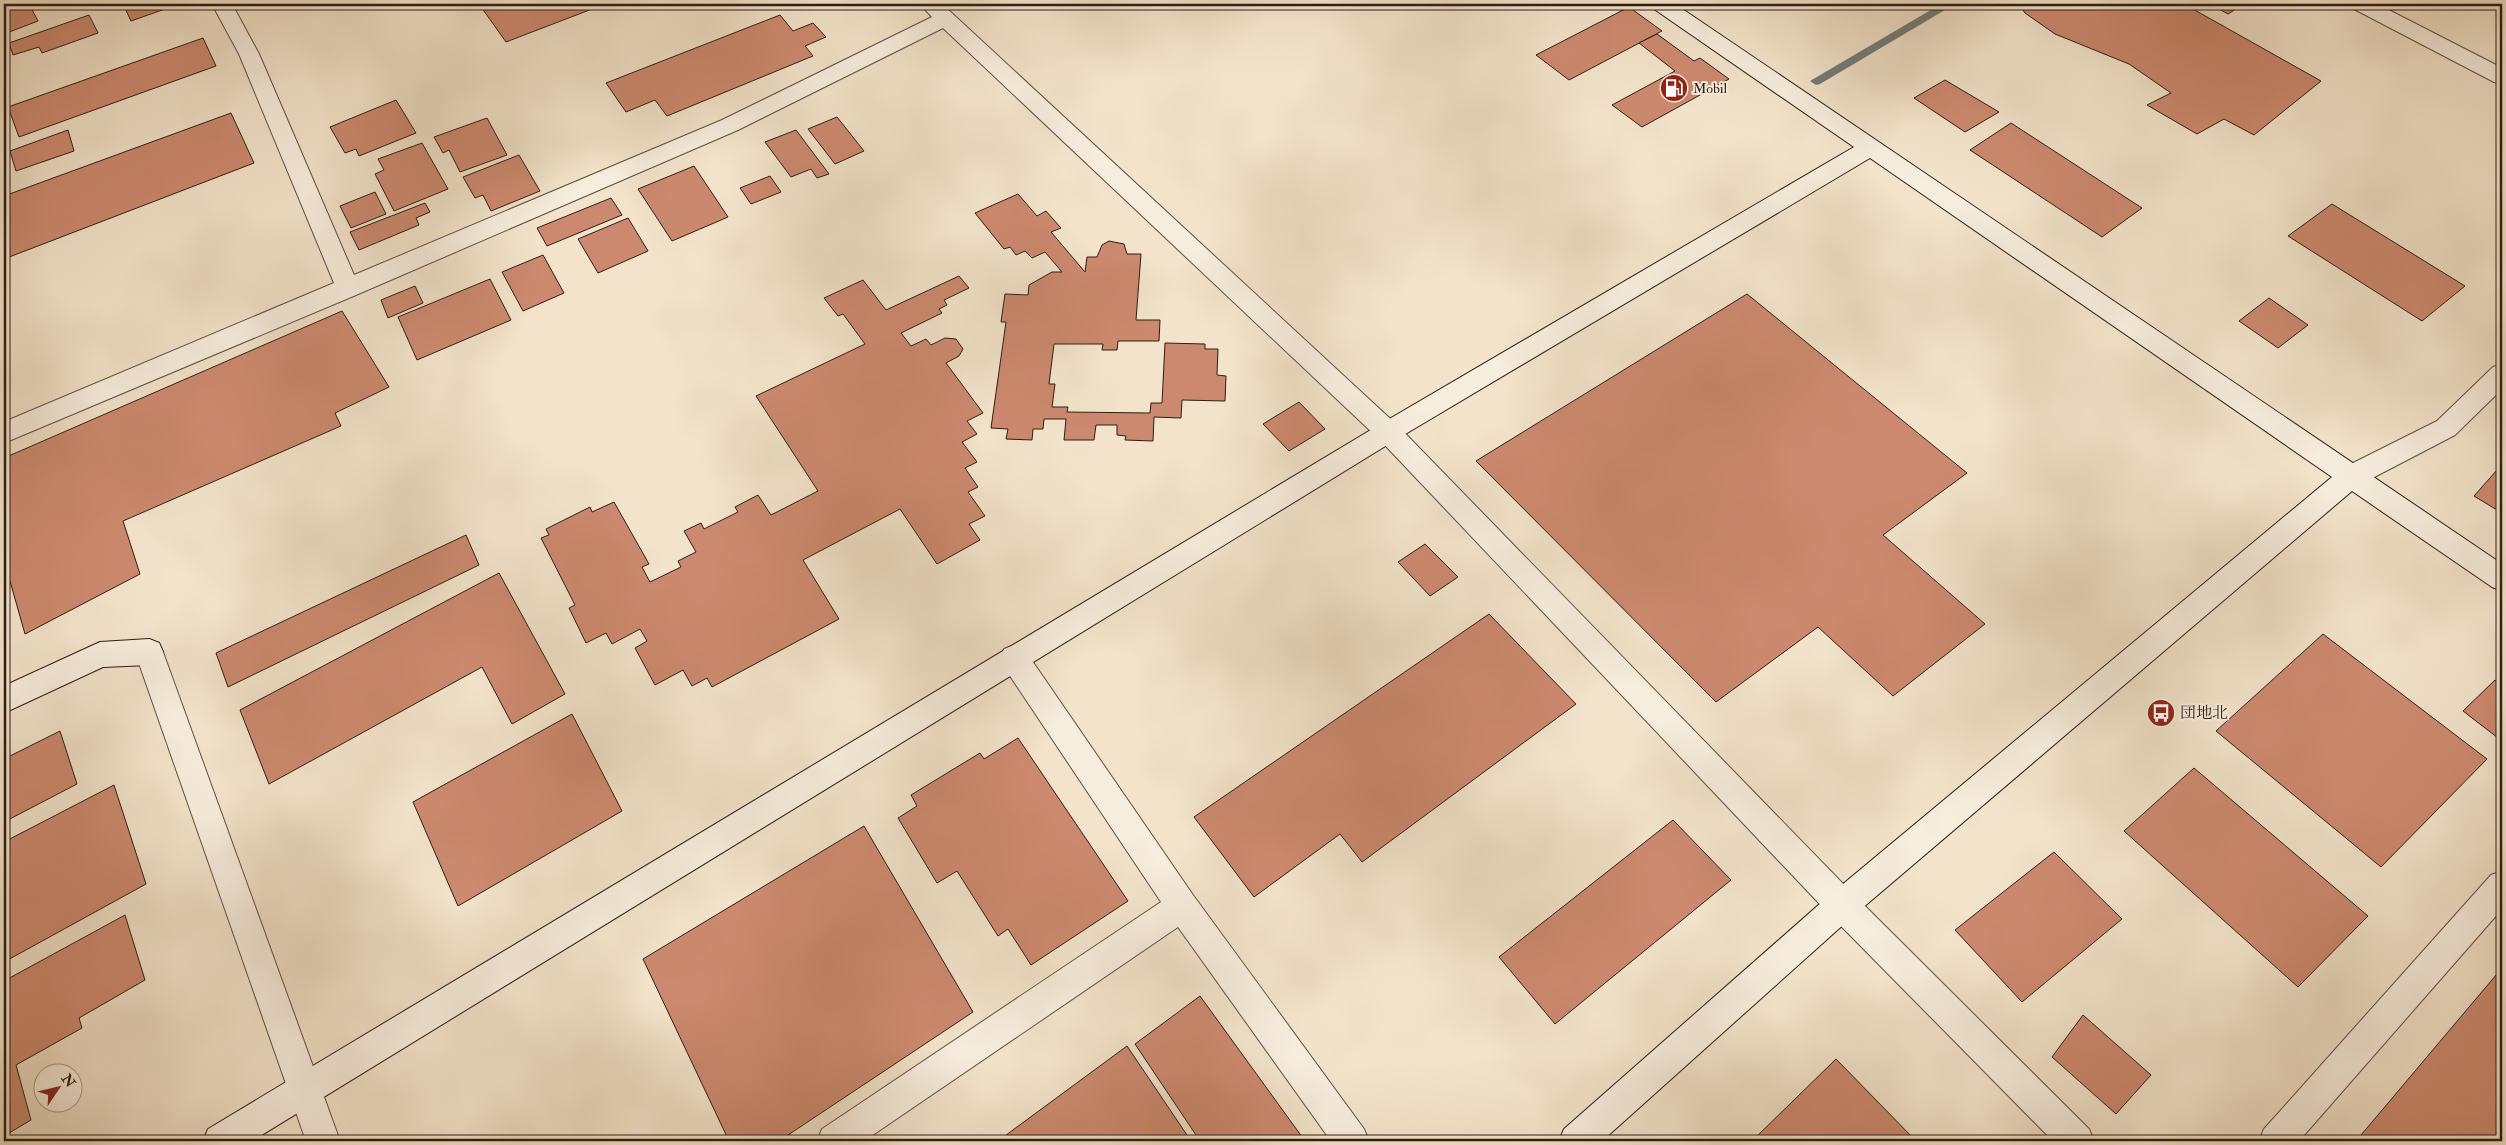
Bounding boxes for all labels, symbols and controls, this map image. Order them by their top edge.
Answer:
fuel station icon: Mobil [1659,73,1689,103]
place label: Mobil [1693,80,1728,97]
bus stop icon: 団地北 [2146,698,2176,728]
place label: 団地北 [2180,703,2228,723]
north arrow [32,1062,82,1112]
text: N [57,1070,79,1091]

